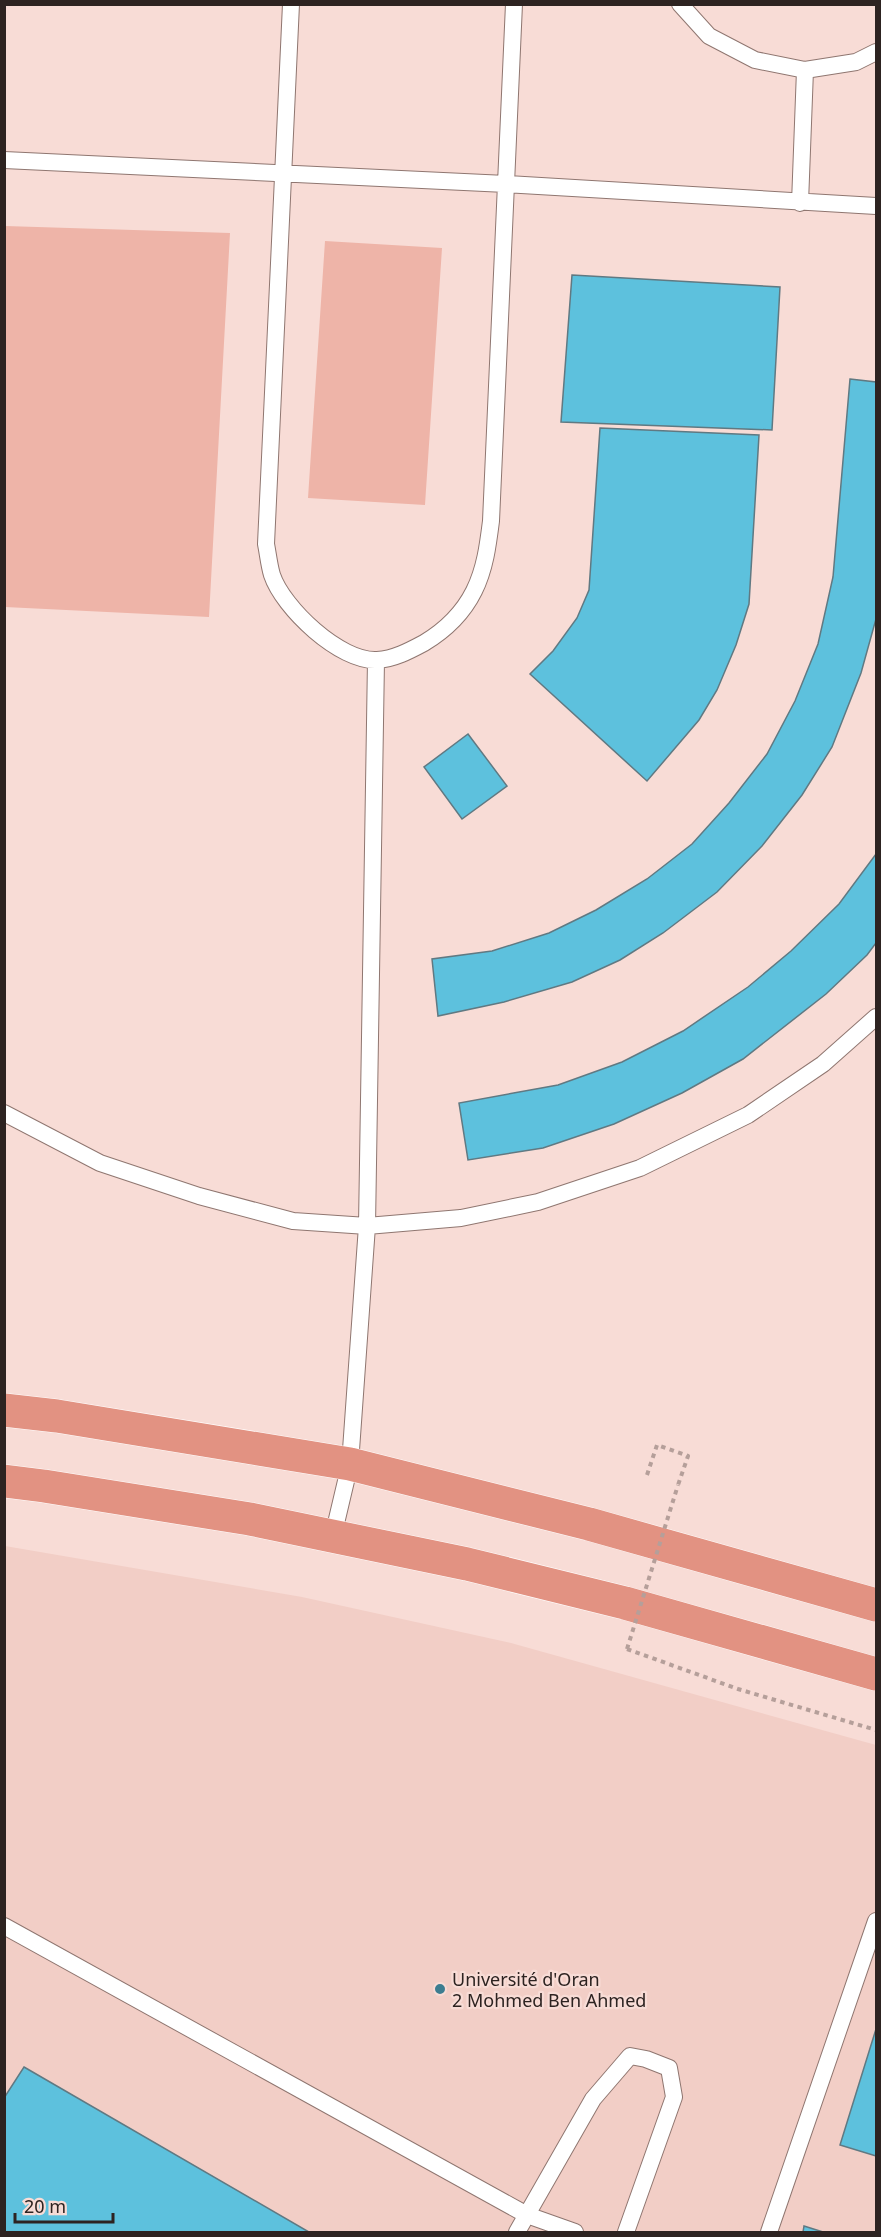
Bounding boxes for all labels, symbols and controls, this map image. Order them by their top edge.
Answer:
place label: Université d'Oran 2 Mohmed Ben Ahmed [452,1967,646,2012]
marker: Université d'Oran 2 Mohmed Ben Ahmed [433,1982,447,1996]
scale bar [15,2186,112,2224]
text: 20 m [24,2194,66,2218]

